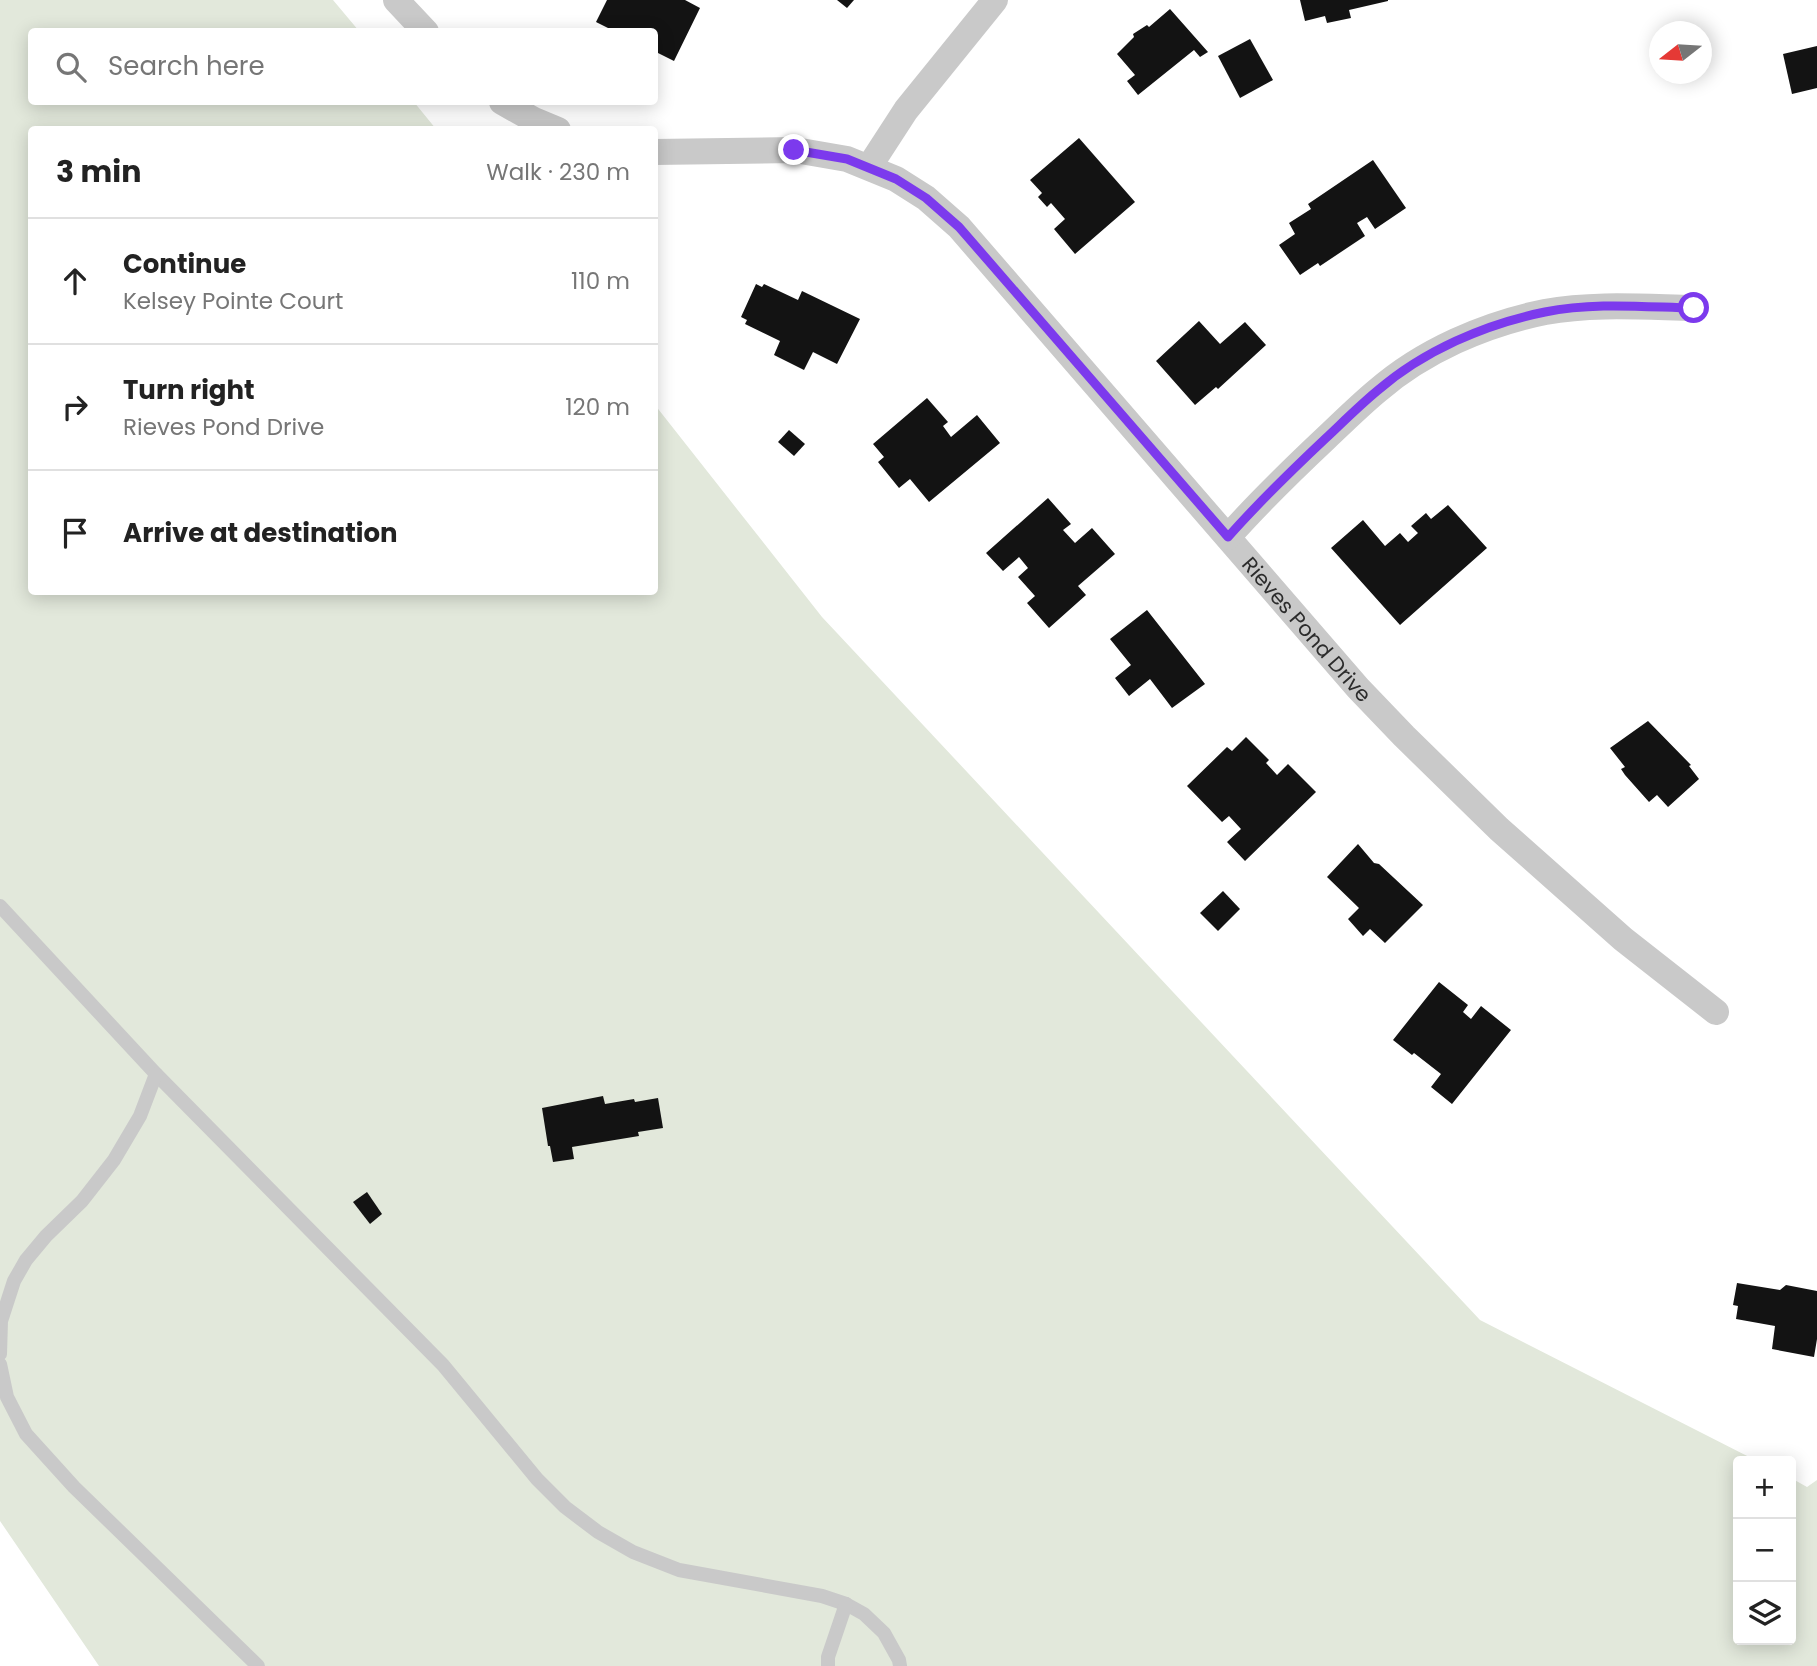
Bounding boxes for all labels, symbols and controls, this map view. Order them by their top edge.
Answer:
north arrow [1649,21,1712,84]
search box [28,28,658,105]
icon: search [52,48,90,86]
text: Search here [108,48,265,84]
route end [778,134,809,165]
text: 3 min [56,150,141,193]
text: Walk · 230 m [486,156,630,188]
text: Continue [123,246,246,282]
icon: ahead [56,262,94,300]
text: 110 m [571,265,630,297]
text: Kelsey Pointe Court [123,285,343,317]
route start [1678,292,1709,323]
text: Turn right [123,372,255,408]
icon: right [56,388,94,426]
text: 120 m [565,391,630,423]
text: Rieves Pond Drive [123,411,324,443]
icon: arrive [56,514,94,552]
text: Arrive at destination [123,515,398,551]
street label: Rieves Pond Drive [1236,550,1378,708]
map controls [1733,1456,1796,1645]
button: + [1733,1456,1796,1519]
button: − [1733,1519,1796,1582]
button: layers [1733,1582,1796,1645]

